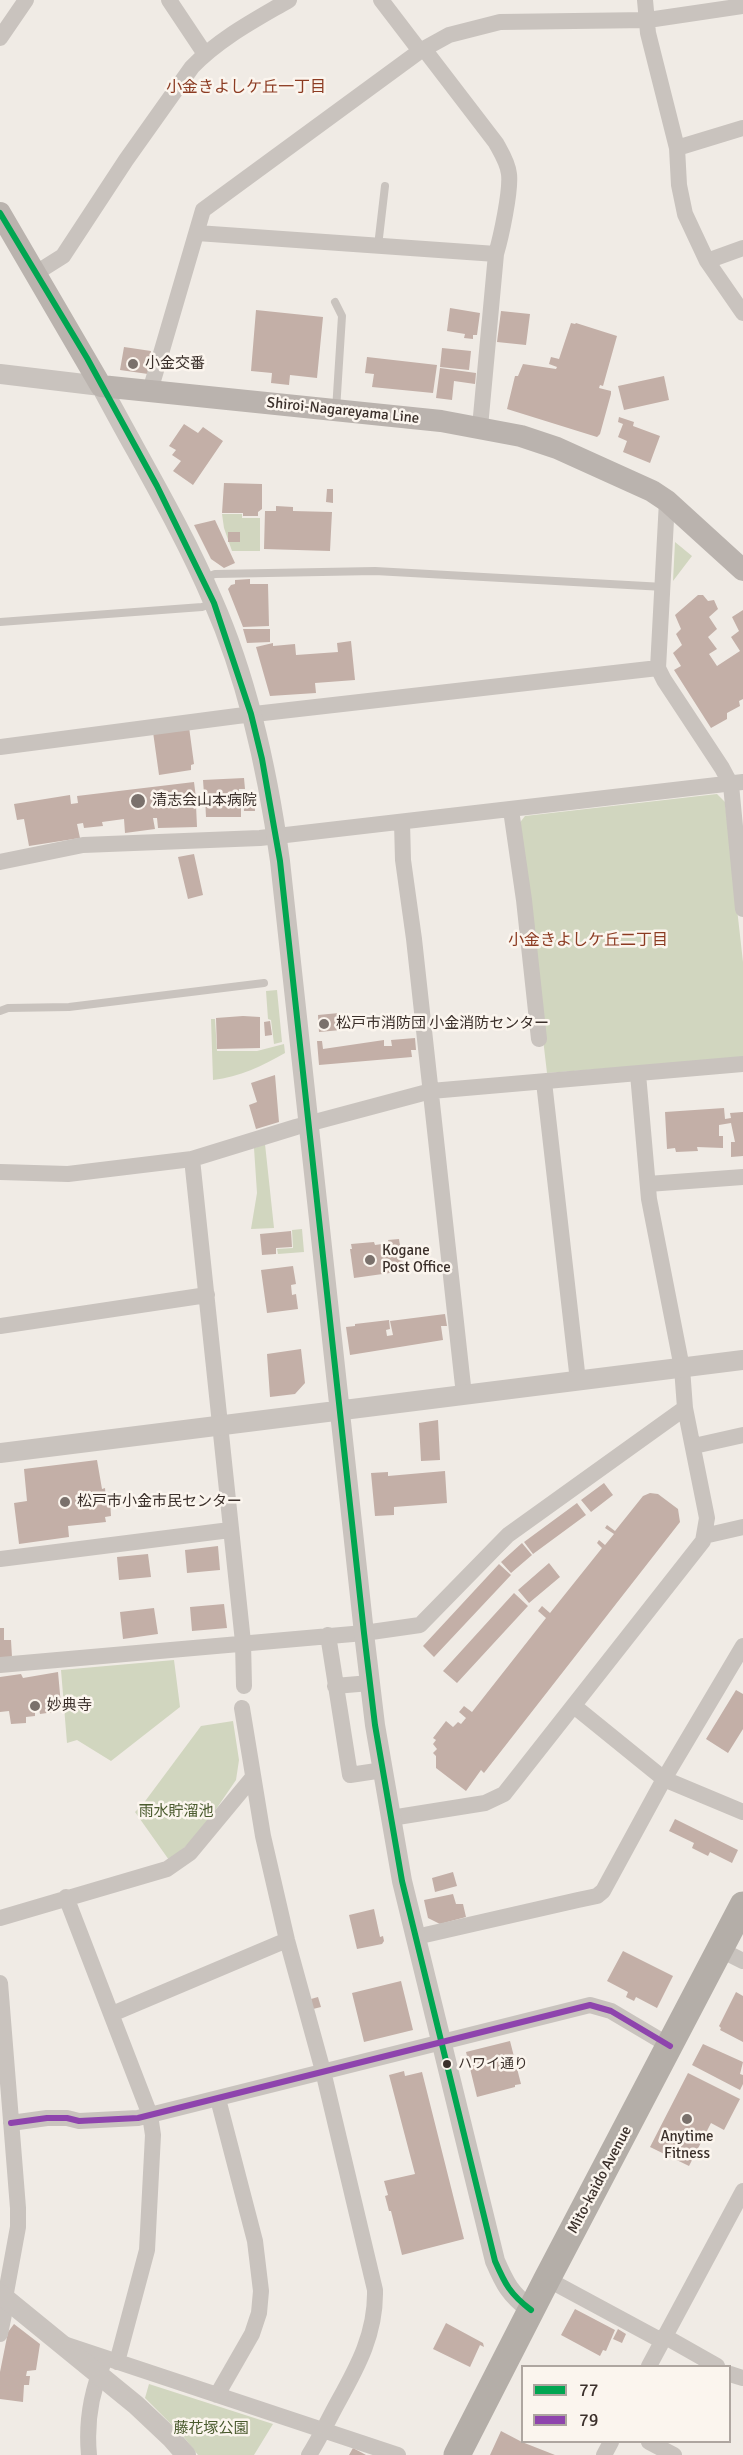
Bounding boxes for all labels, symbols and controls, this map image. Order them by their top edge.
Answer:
district label: 小金きよしケ丘一丁目 [166,78,326,98]
place label: 小金交番 [145,355,205,373]
marker: 小金交番 [126,357,140,371]
street label: Shiroi-Nagareyama Line [266,394,420,428]
marker: 清志会山本病院 [129,792,147,810]
place label: 清志会山本病院 [152,792,257,810]
district label: 小金きよしケ丘二丁目 [508,931,668,951]
place label: 松戸市消防団 小金消防センター [336,1015,549,1033]
marker: 松戸市消防団 小金消防センター [317,1017,331,1031]
place label: Kogane Post Office [382,1242,451,1277]
marker: Kogane Post Office [363,1253,377,1267]
place label: 松戸市小金市民センター [77,1493,242,1511]
marker: 松戸市小金市民センター [58,1495,72,1509]
place label: 妙典寺 [47,1697,92,1715]
marker: 妙典寺 [28,1699,42,1713]
park label: 雨水貯溜池 [139,1803,213,1821]
place label: ハワイ通り [458,2056,528,2072]
marker: ハワイ通り [441,2058,453,2070]
marker: Anytime Fitness [680,2112,694,2126]
street label: Mito-kaido Avenue [564,2123,636,2237]
place label: Anytime Fitness [660,2128,714,2163]
legend [521,2365,731,2443]
text: 77 [579,2379,598,2401]
text: 79 [579,2409,598,2431]
park label: 藤花塚公園 [174,2420,248,2438]

